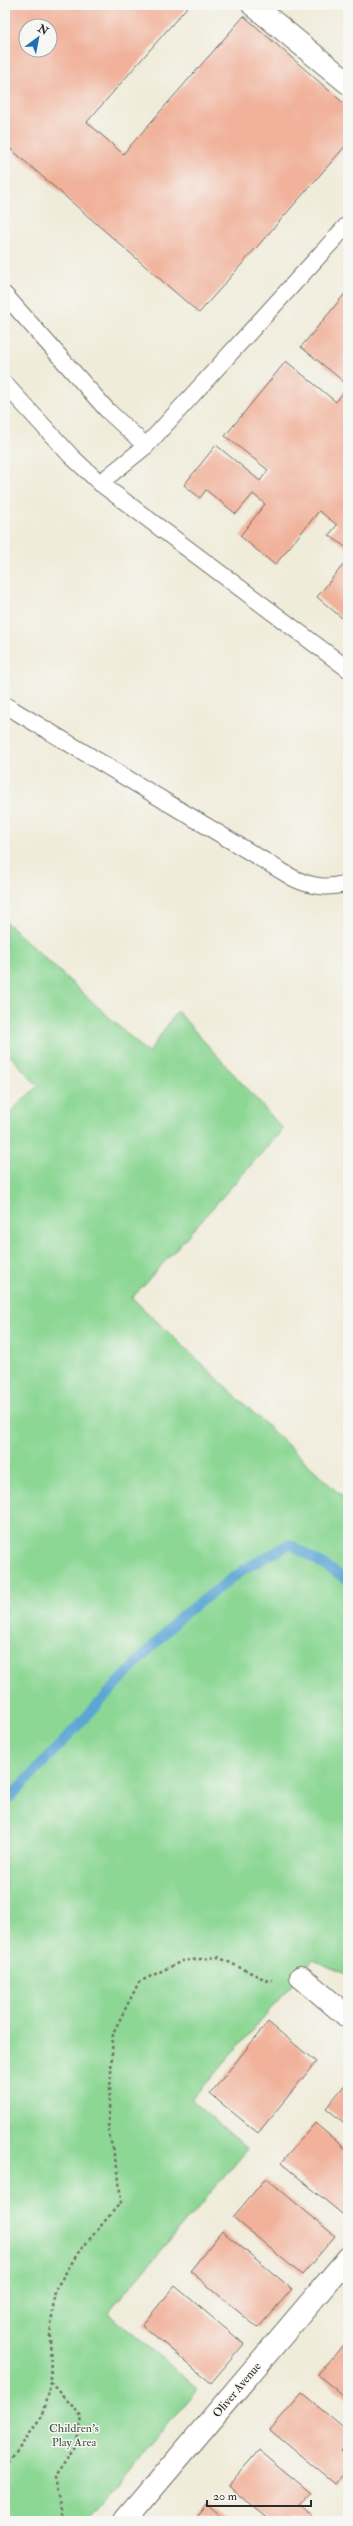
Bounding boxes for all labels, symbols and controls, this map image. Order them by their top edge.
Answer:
north arrow [18,18,58,58]
text: N [35,21,52,39]
street label: Oliver Avenue [209,2359,265,2421]
park label: Children's Play Area [49,2421,99,2450]
scale bar [207,2482,311,2508]
text: 20 m [213,2489,238,2504]

